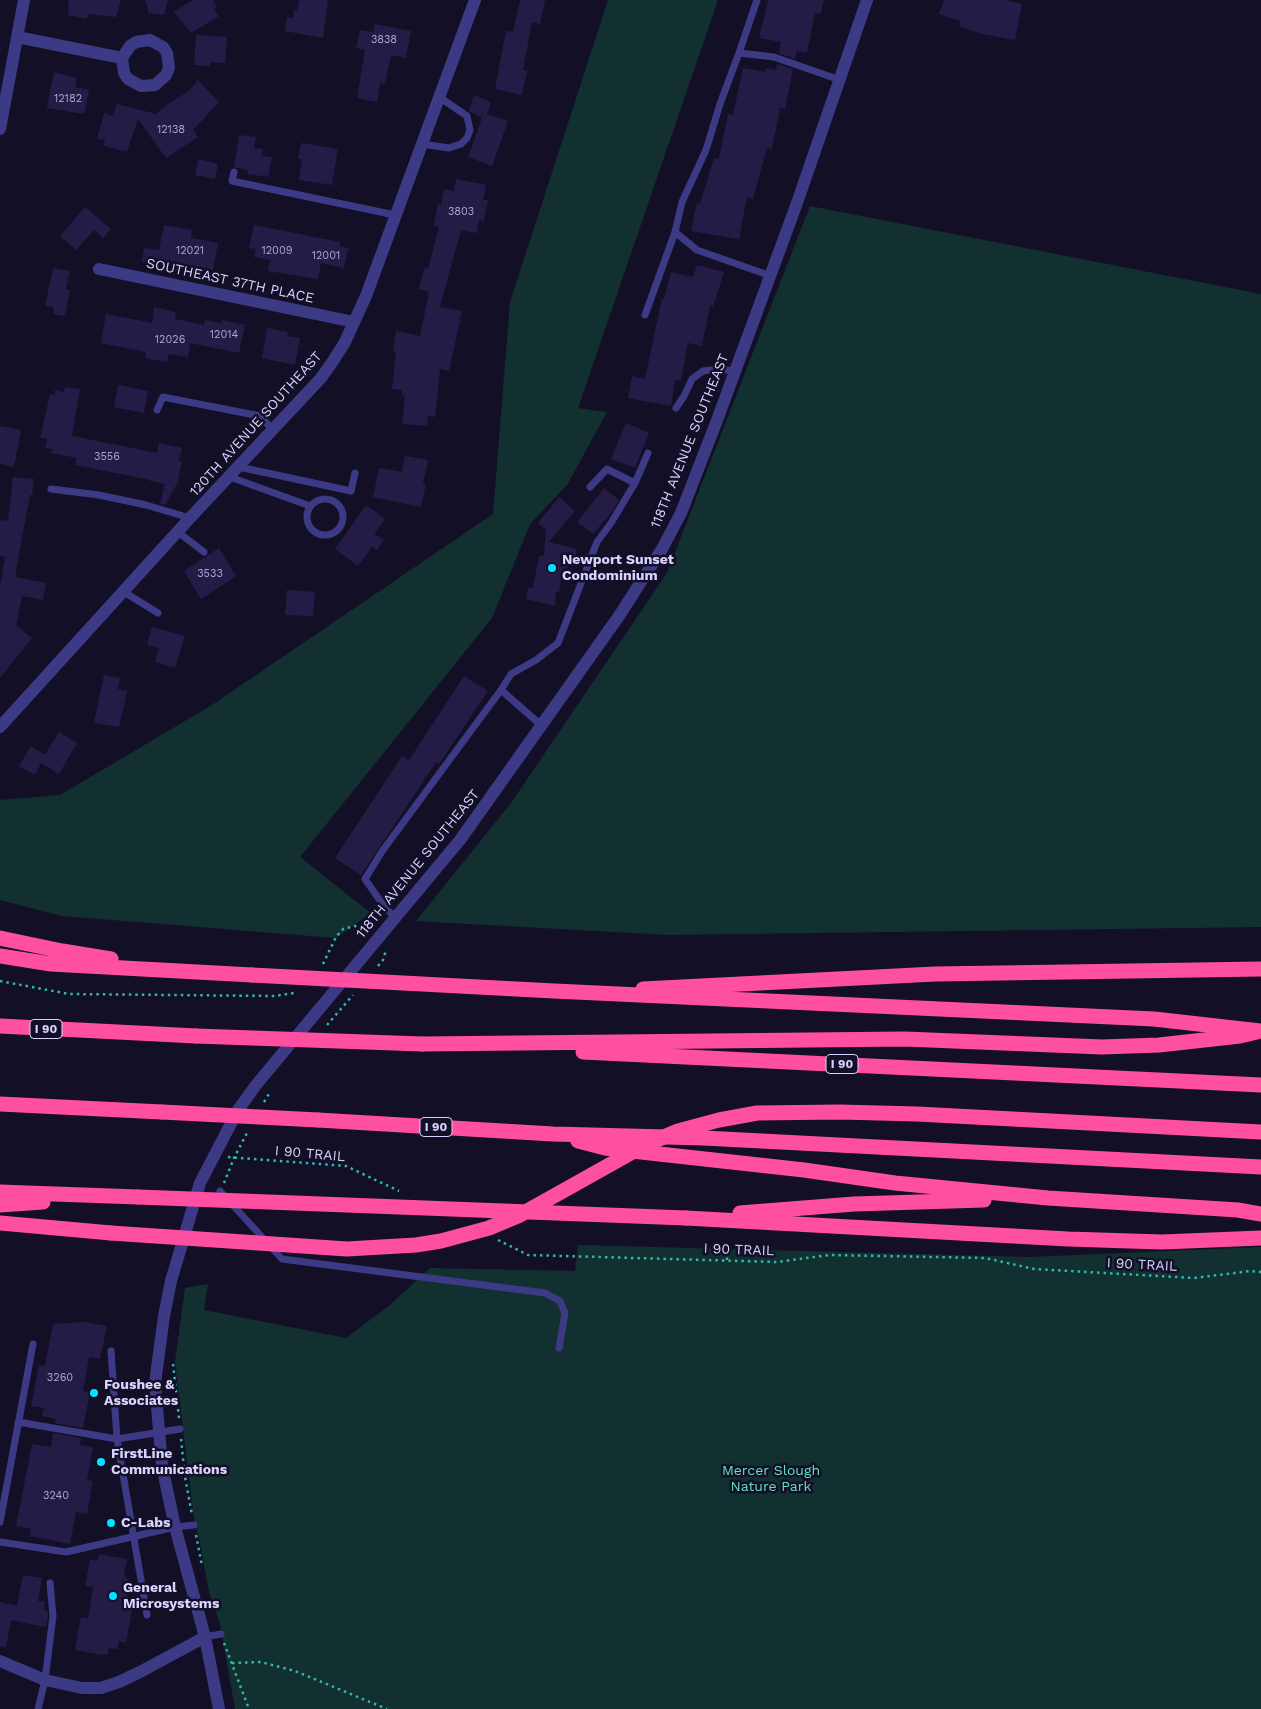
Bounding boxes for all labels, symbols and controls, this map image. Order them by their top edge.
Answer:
house number: 3838 [371,33,397,47]
house number: 12182 [54,92,82,106]
house number: 12138 [157,123,185,137]
house number: 3803 [448,205,474,219]
house number: 12021 [176,244,204,258]
house number: 12009 [261,244,293,258]
house number: 12001 [312,249,340,263]
street label: SOUTHEAST 37TH PLACE [144,255,316,307]
house number: 12014 [210,328,238,342]
house number: 12026 [155,333,185,347]
street label: 120TH AVENUE SOUTHEAST [186,348,326,500]
street label: 118TH AVENUE SOUTHEAST [647,351,733,531]
house number: 3556 [94,450,120,464]
place label: Newport Sunset Condominium [562,552,674,584]
marker: Newport Sunset Condominium [546,562,558,574]
house number: 3533 [197,567,223,581]
street label: 118TH AVENUE SOUTHEAST [353,786,483,942]
road number: I 90 [30,1020,62,1038]
road number: I 90 [826,1054,858,1074]
road number: I 90 [420,1118,452,1136]
street label: I 90 TRAIL [274,1143,346,1165]
street label: I 90 TRAIL [703,1240,775,1260]
street label: I 90 TRAIL [1106,1255,1178,1275]
house number: 3260 [47,1371,73,1385]
place label: Foushee & Associates [104,1377,178,1410]
marker: Foushee & Associates [88,1387,100,1399]
place label: FirstLine Communications [111,1446,227,1478]
marker: FirstLine Communications [95,1456,107,1468]
park label: Mercer Slough Nature Park [722,1463,820,1495]
house number: 3240 [43,1489,69,1503]
place label: C-Labs [121,1515,170,1531]
marker: C-Labs [105,1517,117,1529]
place label: General Microsystems [123,1580,219,1612]
marker: General Microsystems [107,1590,119,1602]

